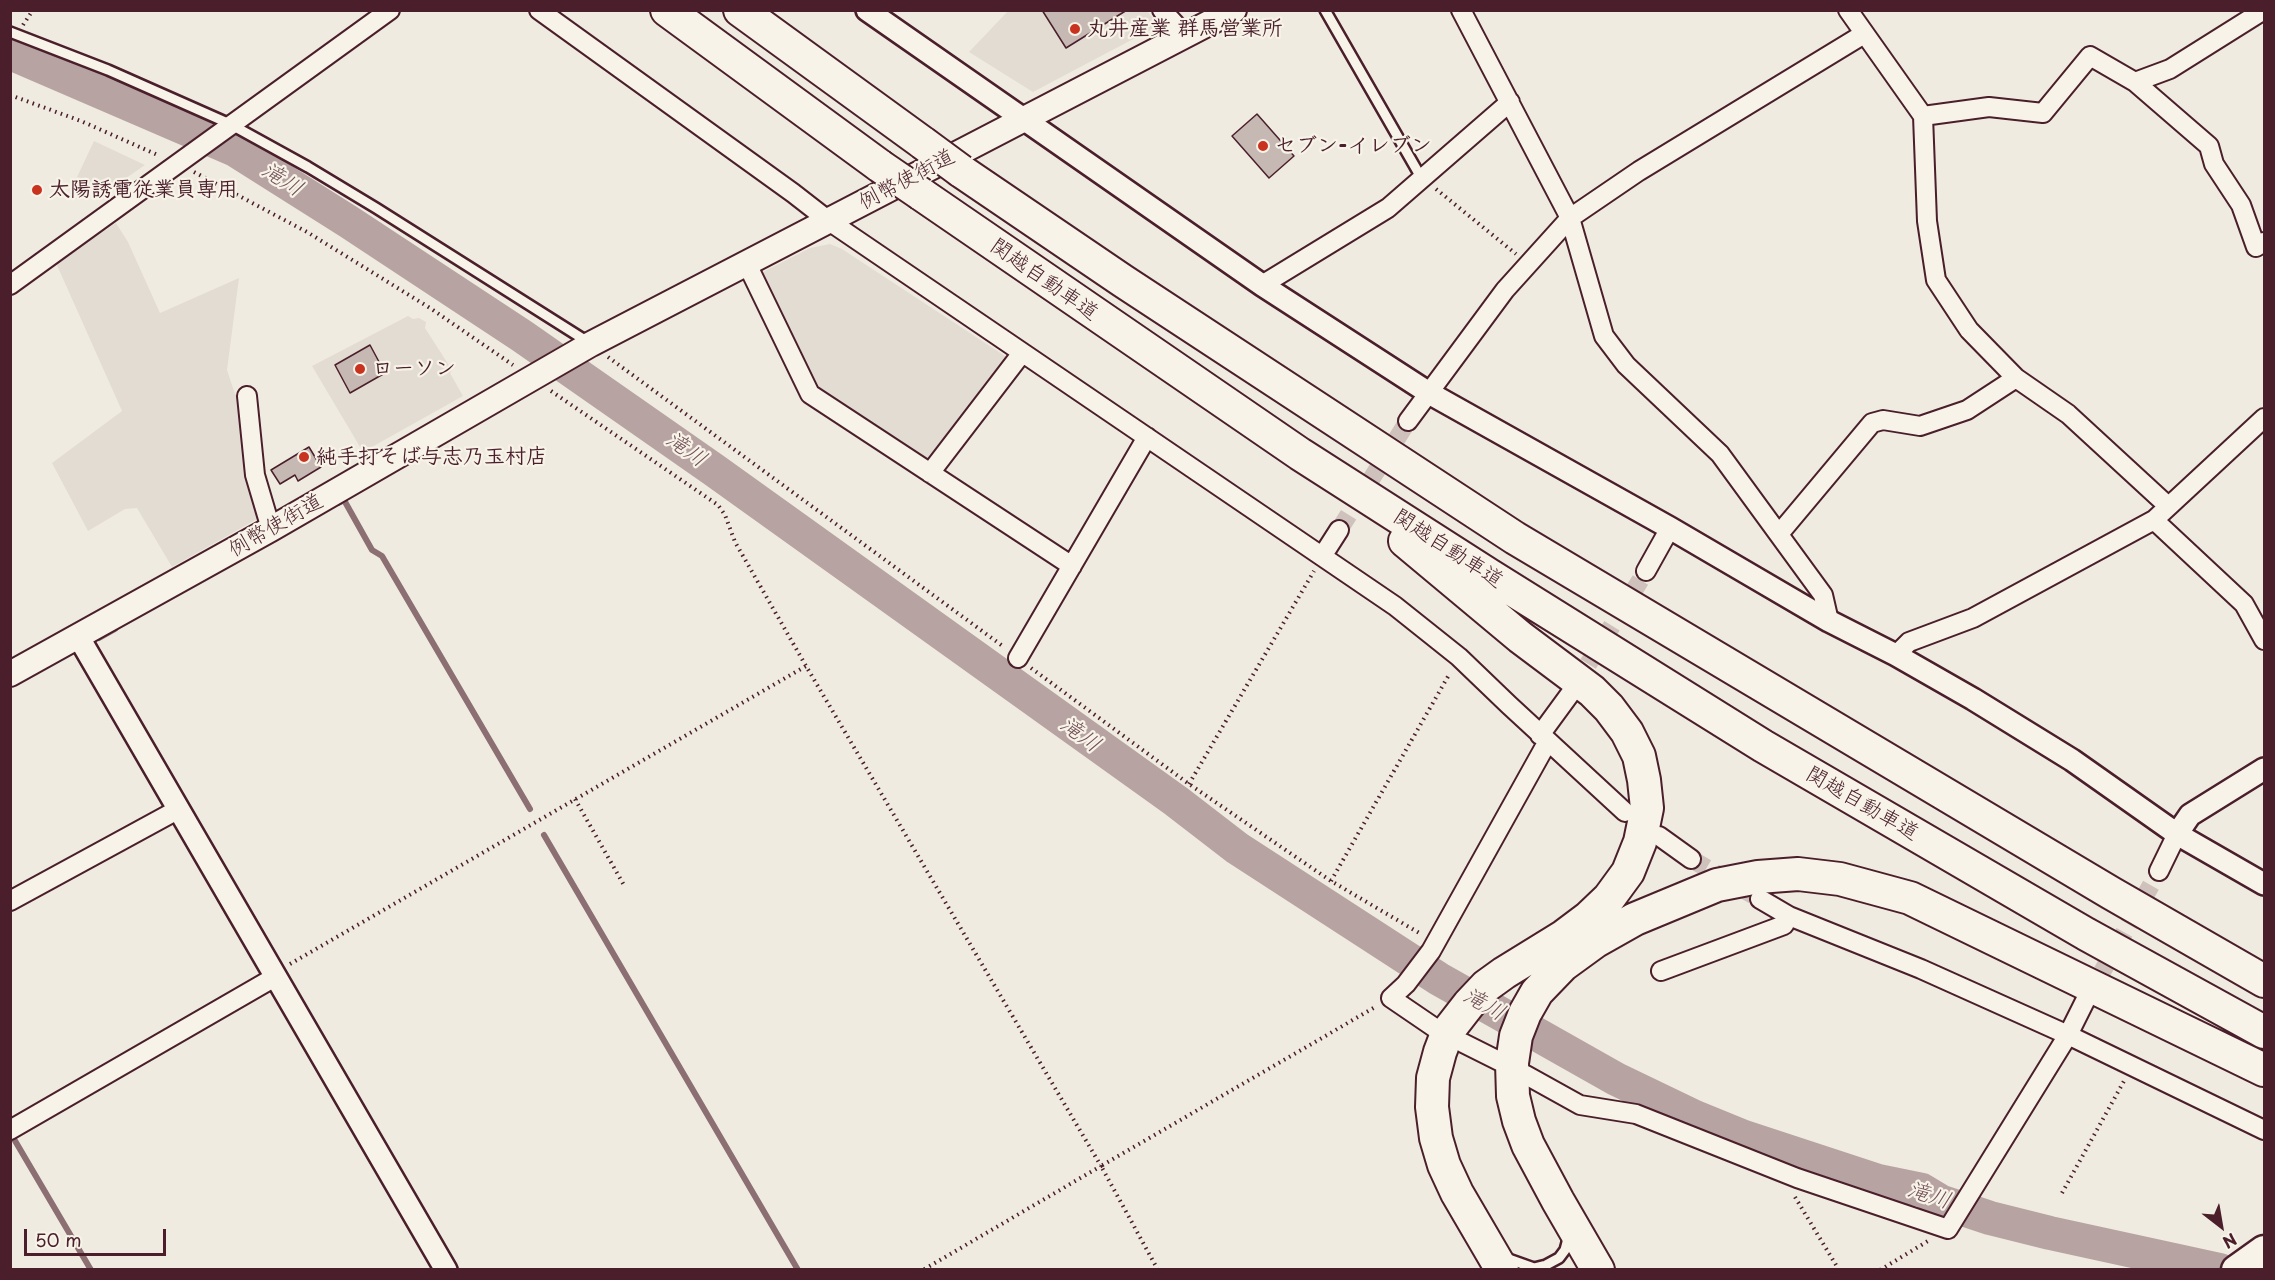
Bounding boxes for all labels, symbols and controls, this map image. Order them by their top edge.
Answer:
place label: 丸井産業 群馬営業所 [1087,16,1283,42]
marker: 丸井産業 群馬営業所 [1068,22,1082,36]
place label: セブン-イレブン [1275,133,1432,159]
marker: セブン-イレブン [1256,139,1270,153]
street label: 例幣使街道 [855,144,959,216]
water label: 滝川 [256,157,308,203]
place label: 太陽誘電従業員専用 [49,177,238,203]
marker: 太陽誘電従業員専用 [30,183,44,197]
street label: 関越自動車道 [985,234,1103,326]
place label: ローソン [372,356,456,382]
marker: ローソン [353,362,367,376]
water label: 滝川 [660,427,712,473]
place label: 純手打そば与志乃玉村店 [316,444,547,470]
marker: 純手打そば与志乃玉村店 [297,450,311,464]
street label: 例幣使街道 [224,489,328,563]
street label: 関越自動車道 [1388,504,1508,594]
water label: 滝川 [1054,711,1106,759]
street label: 関越自動車道 [1801,762,1923,846]
water label: 滝川 [1458,983,1510,1027]
water label: 滝川 [1904,1177,1954,1215]
north arrow [2191,1196,2251,1256]
scale bar [27,1217,170,1255]
text: 50 m [35,1226,82,1253]
text: N [2219,1228,2242,1255]

